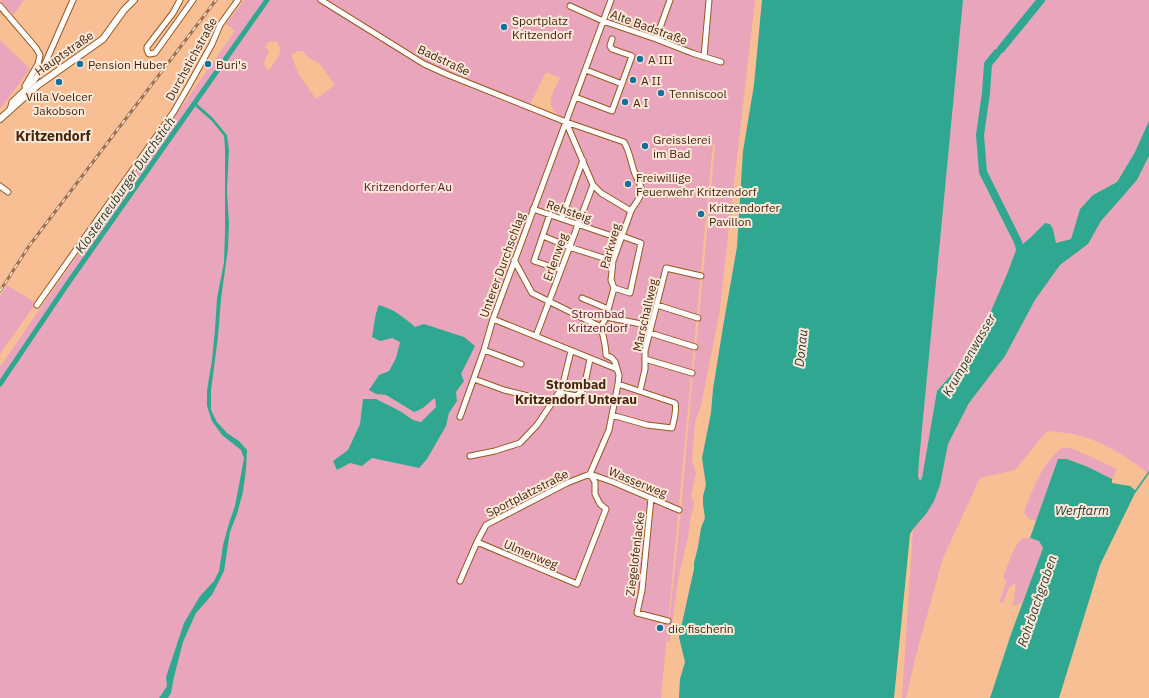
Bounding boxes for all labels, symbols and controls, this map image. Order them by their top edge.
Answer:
street label: Alte Badstraße [609,6,690,48]
place label: Sportplatz Kritzendorf [512,13,572,42]
street label: Durchstichstraße [162,14,220,103]
marker: Sportplatz Kritzendorf [499,22,509,32]
street label: Hauptstraße [32,27,96,79]
street label: Badstraße [415,41,473,79]
place label: A III [648,52,673,67]
marker: A III [635,54,645,64]
place label: Pension Huber [88,57,167,72]
place label: Buri's [216,57,247,72]
marker: Pension Huber [75,59,85,69]
marker: Buri's [203,59,213,69]
place label: A II [641,73,661,88]
marker: A II [628,75,638,85]
marker: Villa Voelcer Jakobson [54,77,64,87]
place label: Tenniscool [669,86,727,101]
marker: Tenniscool [656,88,666,98]
place label: Villa Voelcer Jakobson [26,89,93,118]
place label: A I [633,95,649,110]
marker: A I [620,97,630,107]
water label: Klosterneuburger Durchstich [71,113,179,257]
district label: Kritzendorf [15,127,91,145]
place label: Greisslerei im Bad [653,132,711,161]
marker: Greisslerei im Bad [640,141,650,151]
place label: Freiwillige Feuerwehr Kritzendorf [636,170,757,199]
park label: Kritzendorfer Au [364,179,452,194]
marker: Freiwillige Feuerwehr Kritzendorf [623,179,633,189]
street label: Rehsteig [544,196,594,226]
place label: Kritzendorfer Pavillon [709,200,781,229]
marker: Kritzendorfer Pavillon [696,209,706,219]
street label: Unterer Durchschlag [476,210,528,320]
street label: Parkweg [596,221,624,270]
street label: Erlenweg [539,230,571,283]
street label: Marschallweg [629,277,661,353]
park label: Strombad Kritzendorf [568,306,628,335]
water label: Krumpenwasser [938,309,1000,399]
water label: Donau [791,328,811,368]
district label: Strombad Kritzendorf Unterau [515,376,637,408]
street label: Wasserweg [607,463,670,501]
street label: Sportplatzstraße [483,466,571,520]
water label: Werftarm [1055,502,1109,519]
street label: Ziegelofenlacke [622,511,648,597]
street label: Ulmenweg [502,536,561,572]
water label: Rohrbachgraben [1013,553,1061,649]
place label: die fischerin [668,621,734,636]
marker: die fischerin [655,623,665,633]

